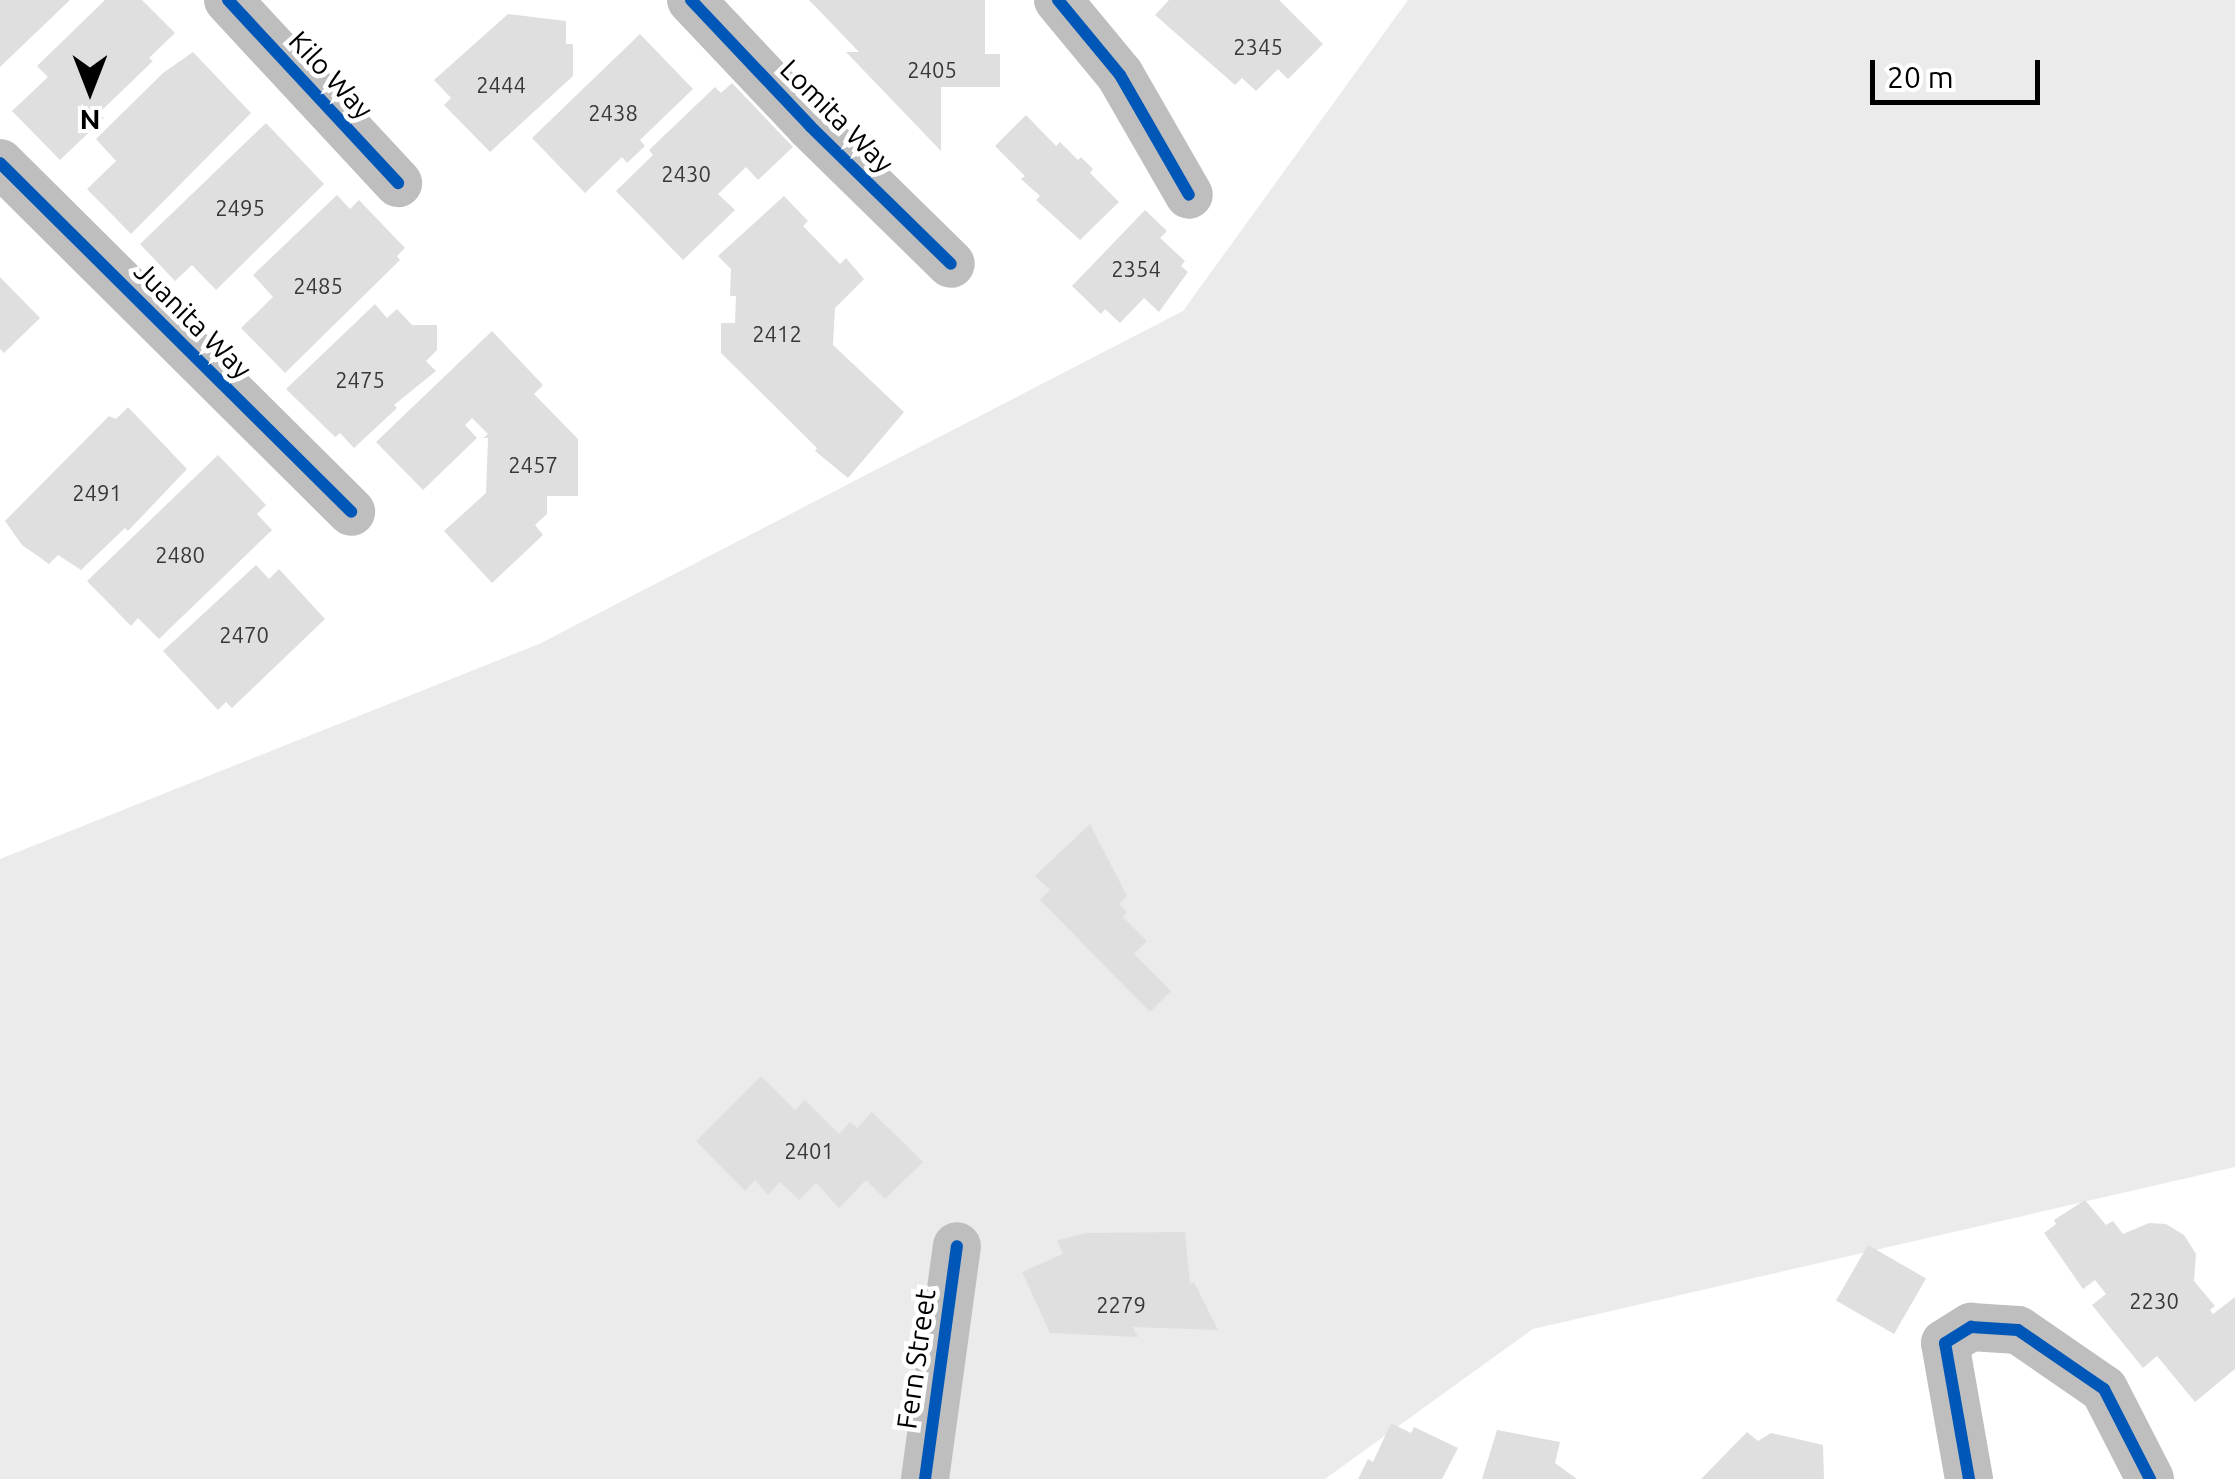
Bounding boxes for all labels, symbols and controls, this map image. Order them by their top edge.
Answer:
street label: Kilo Way [282,24,380,126]
house number: 2345 [1233,34,1283,60]
north arrow [40,40,140,140]
scale bar [1875,40,2045,102]
street label: Lomita Way [773,52,901,180]
house number: 2405 [907,57,957,83]
text: 20 m [1887,60,1954,94]
house number: 2444 [476,72,526,98]
house number: 2438 [588,100,638,126]
text: N [80,105,100,136]
house number: 2430 [661,161,711,187]
house number: 2495 [215,195,265,221]
street label: Juanita Way [127,254,259,386]
house number: 2354 [1111,256,1161,282]
house number: 2485 [293,273,343,299]
house number: 2412 [752,321,802,347]
house number: 2475 [335,367,385,393]
house number: 2457 [508,452,558,478]
house number: 2491 [72,480,122,506]
house number: 2480 [155,542,205,568]
house number: 2470 [219,622,269,648]
house number: 2401 [784,1138,834,1164]
street label: Fern Street [890,1287,942,1431]
house number: 2230 [2129,1288,2179,1314]
house number: 2279 [1096,1292,1146,1318]

